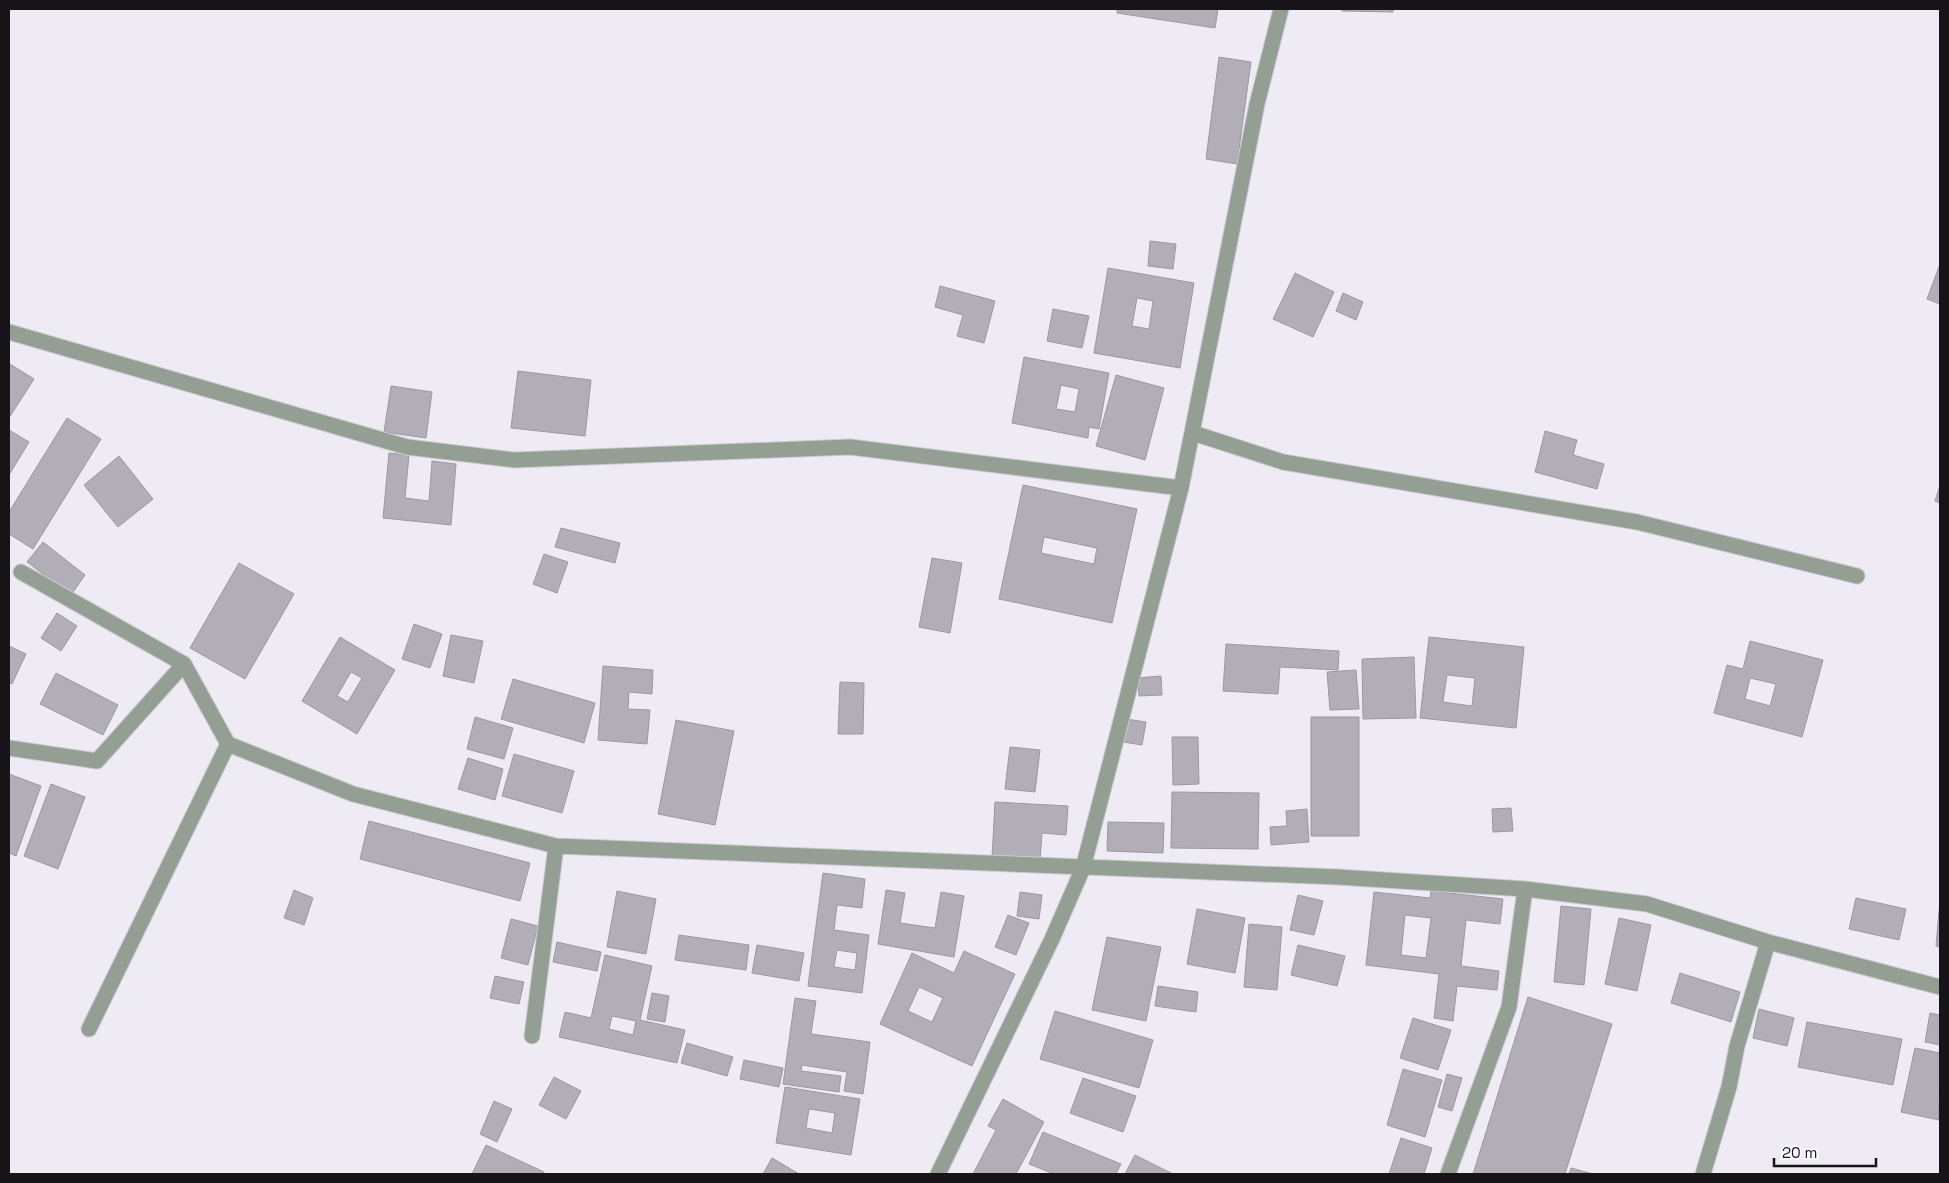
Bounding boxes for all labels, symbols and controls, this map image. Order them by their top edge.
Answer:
scale bar [1774,1136,1876,1168]
text: 20 m [1782,1143,1817,1162]

